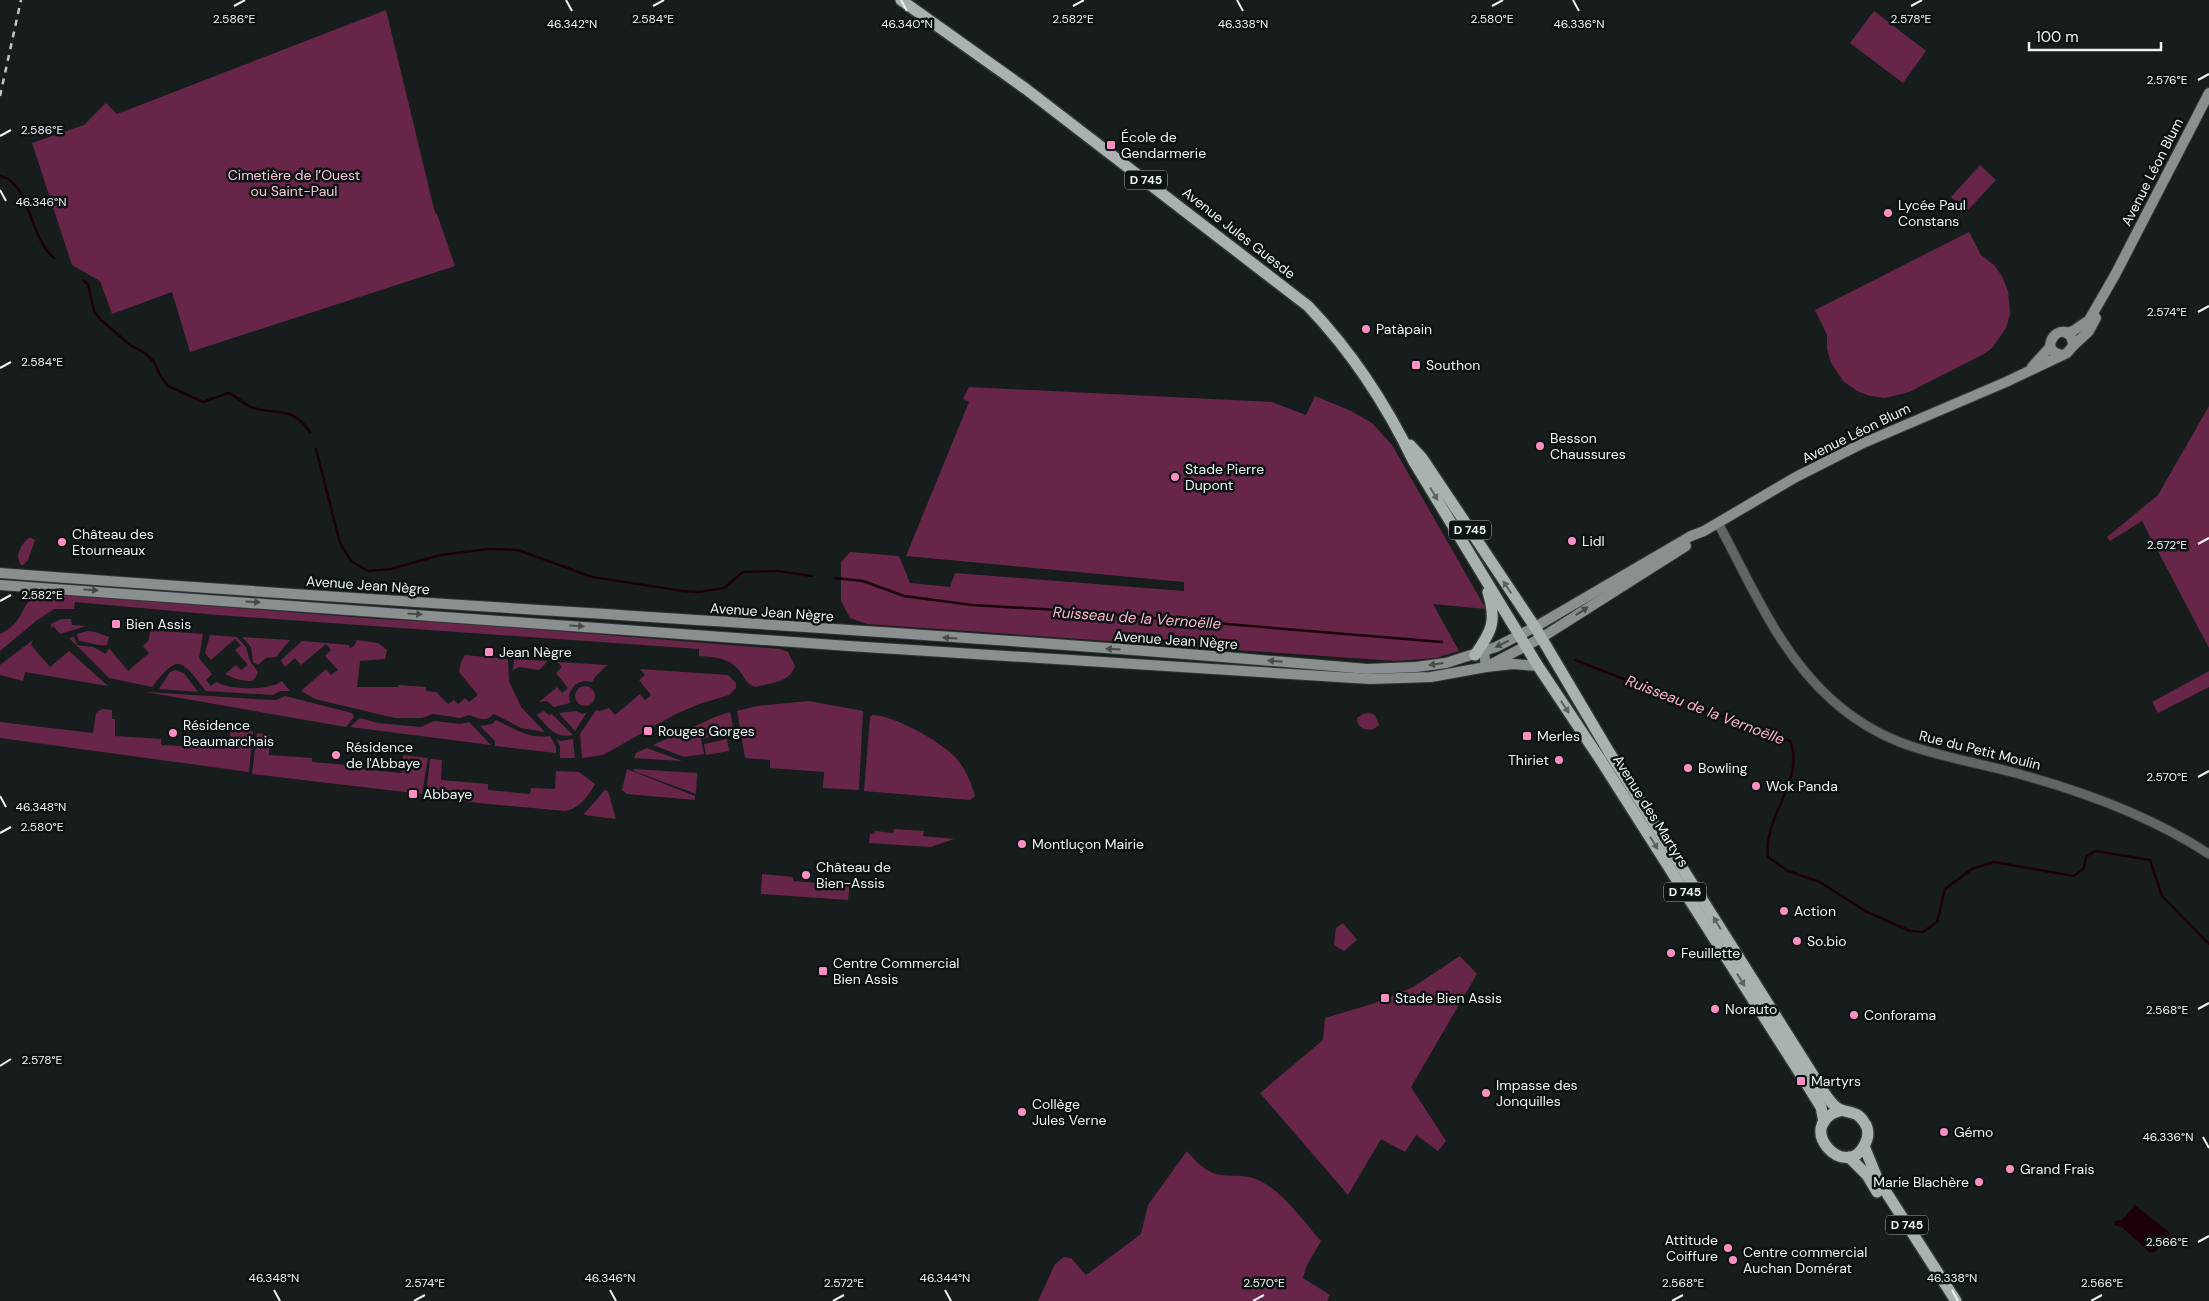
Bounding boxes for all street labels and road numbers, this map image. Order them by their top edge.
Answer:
street label: Avenue Léon Blum [2117,115,2187,229]
road number: D 745 [1125,170,1167,190]
street label: Avenue Jules Guesde [1179,183,1299,283]
street label: Avenue Léon Blum [1799,399,1913,467]
road number: D 745 [1449,520,1491,540]
street label: Avenue Jean Nègre [306,572,430,598]
street label: Avenue Jean Nègre [710,599,834,625]
street label: Avenue Jean Nègre [1114,627,1238,653]
street label: Rue du Petit Moulin [1917,726,2043,774]
street label: Avenue des Martyrs [1609,752,1693,870]
road number: D 745 [1664,882,1706,902]
road number: D 745 [1886,1216,1928,1234]

